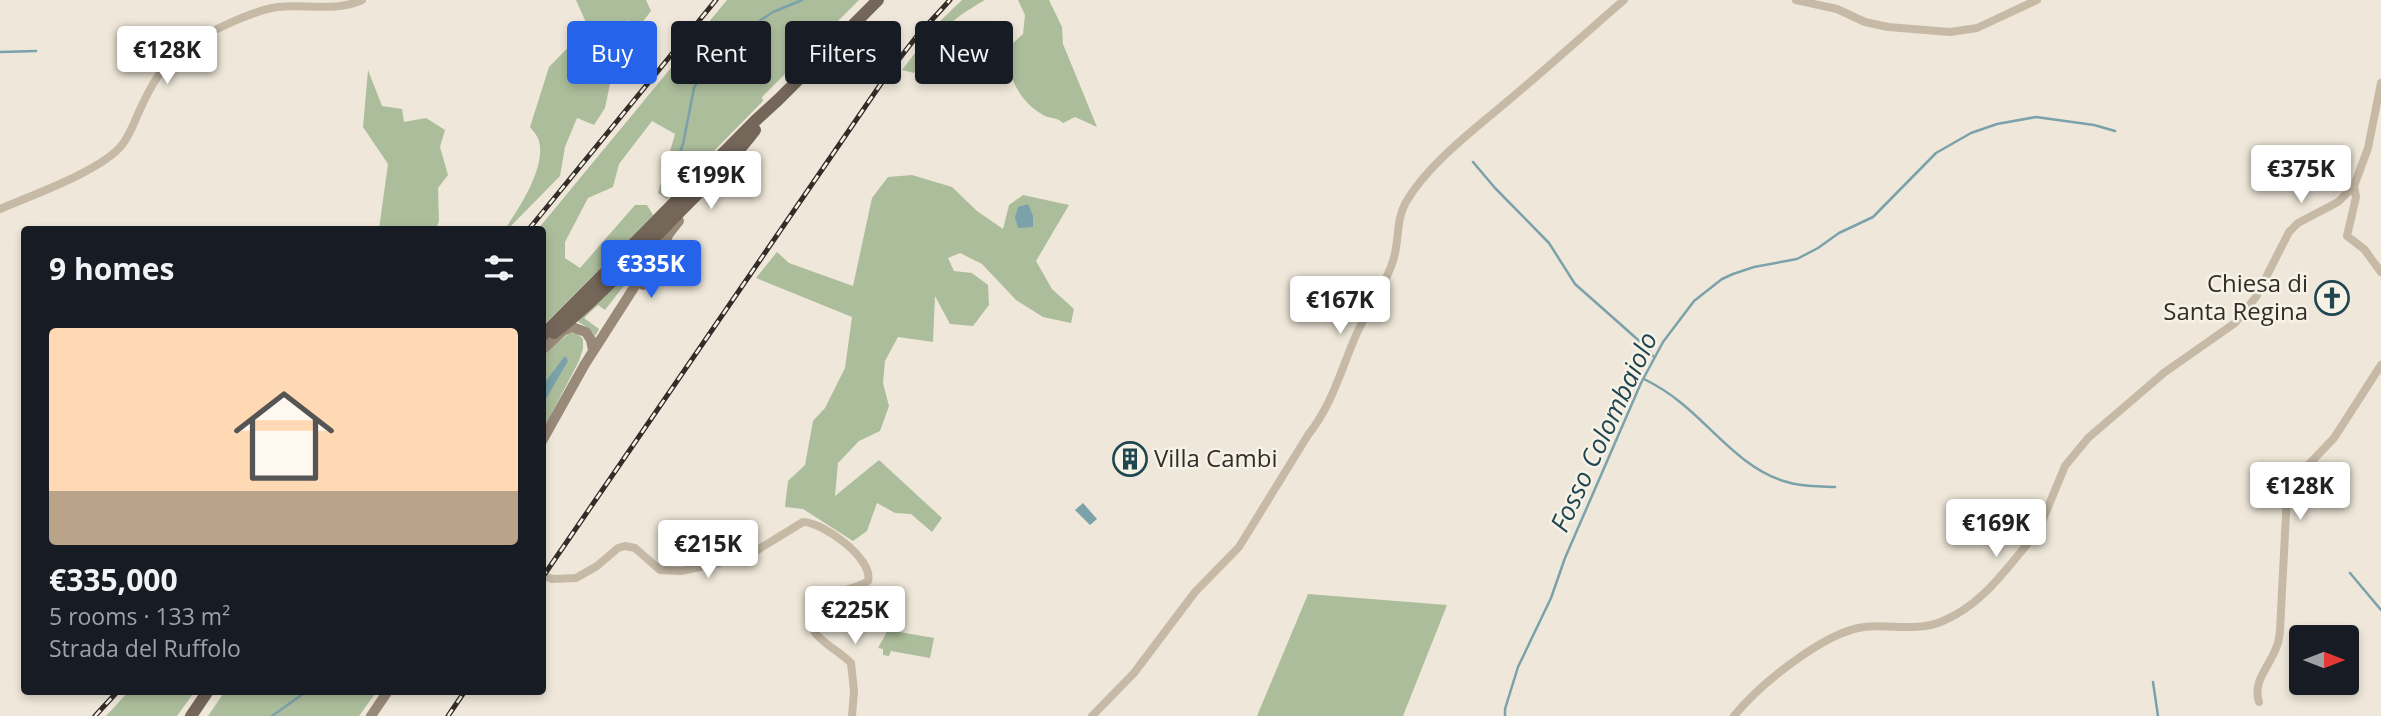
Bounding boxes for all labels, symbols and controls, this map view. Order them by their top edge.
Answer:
chip: Buy [567,21,657,84]
chip: Rent [671,21,771,84]
chip: Filters [785,21,901,84]
chip: New [915,21,1013,84]
pin: €128K [118,27,216,86]
text: €128K [133,33,201,65]
pin: €375K [2252,146,2350,205]
pin: €199K [662,152,760,211]
text: €375K [2267,152,2335,184]
text: €199K [677,158,745,190]
pin: €335K [602,240,700,300]
text: €335K [617,247,685,279]
text: 9 homes [49,248,174,289]
icon: filters [480,249,518,287]
place label: Chiesa di Santa Regina [2163,266,2308,327]
pin: €167K [1291,276,1389,336]
church icon: Chiesa di Santa Regina [2313,279,2351,317]
text: €167K [1306,283,1374,315]
water label: Fosso Colombaiolo [1541,326,1665,537]
icon: home [221,373,347,499]
building icon: Villa Cambi [1111,440,1149,478]
place label: Villa Cambi [1154,441,1277,474]
pin: €128K [2251,462,2349,522]
text: €128K [2266,469,2334,501]
pin: €169K [1947,500,2045,559]
text: €169K [1962,506,2030,538]
pin: €215K [659,520,757,580]
text: €215K [674,527,742,559]
text: €335,000 [49,559,178,600]
pin: €225K [806,586,904,646]
text: €225K [821,593,889,625]
text: 5 rooms · 133 m² [49,600,230,632]
north arrow [2289,625,2359,695]
map controls [2289,625,2359,695]
text: Strada del Ruffolo [49,632,241,664]

